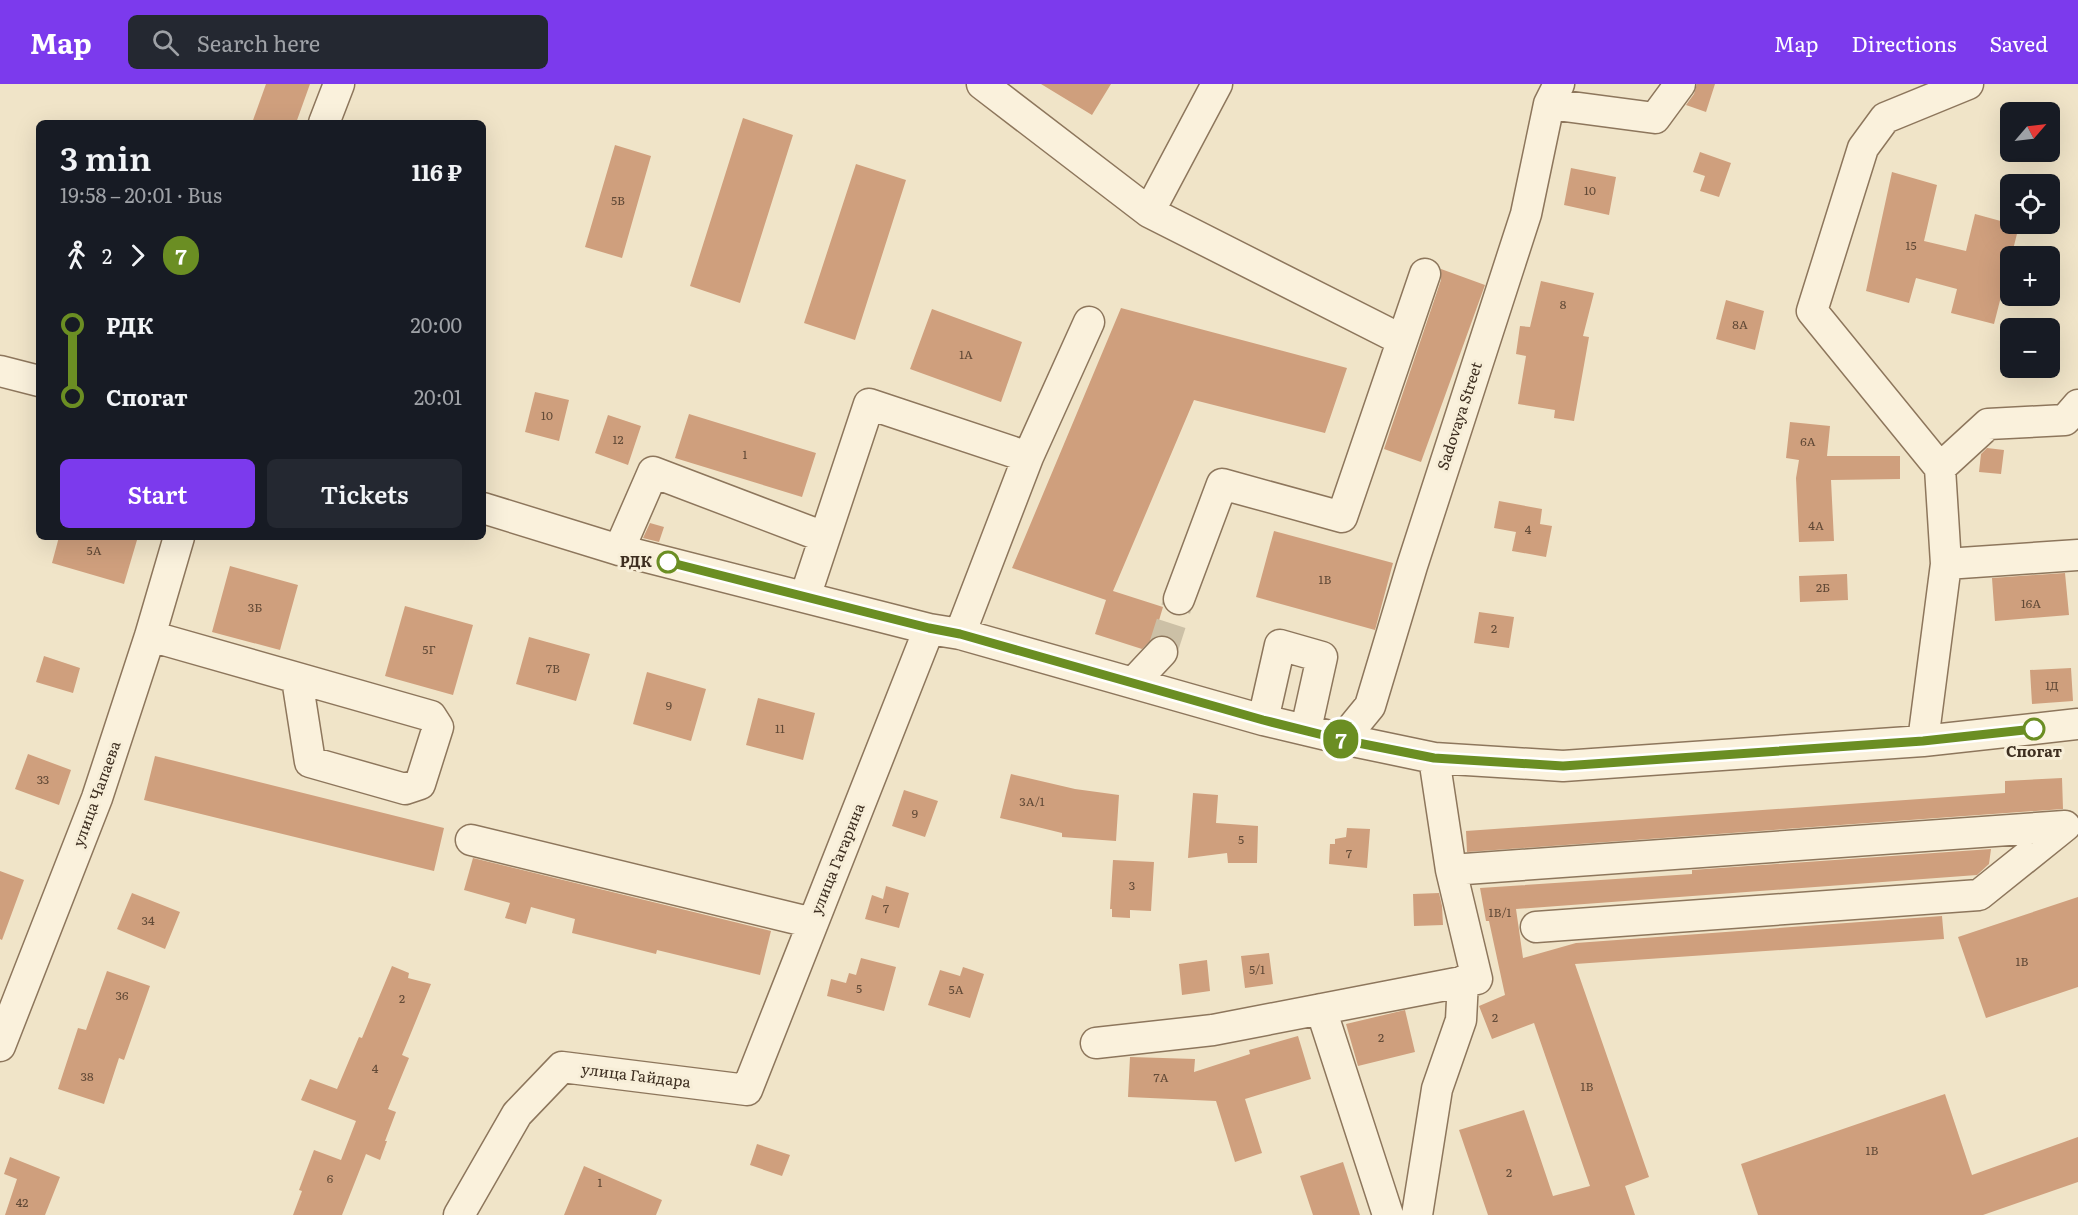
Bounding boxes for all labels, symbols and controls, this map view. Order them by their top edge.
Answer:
search box [128,15,548,69]
text: Map [30,21,92,63]
icon: search [149,26,182,59]
text: Search here [197,26,320,59]
text: Map [1774,27,1819,58]
text: Directions [1852,27,1957,58]
text: Saved [1990,27,2048,58]
north arrow [2000,102,2060,162]
map controls [2000,102,2060,378]
text: 3 min [60,132,151,181]
text: 116 ₽ [412,155,462,188]
button: locate [2000,174,2060,234]
text: 19:58 – 20:01 · Bus [60,179,222,209]
house number: 10 [1584,181,1596,199]
house number: 5В [611,191,625,209]
house number: 15 [1906,236,1916,254]
icon: walk [60,239,93,272]
icon: forward [121,239,154,272]
text: 2 [102,240,112,270]
text: 7 [175,240,187,271]
button: + [2000,246,2060,306]
house number: 8 [1560,295,1567,313]
text: РДК [106,308,153,341]
text: 20:00 [411,309,462,339]
house number: 8А [1732,315,1748,333]
button: − [2000,318,2060,378]
house number: 1А [959,345,973,363]
street label: Sadovaya Street [1430,358,1487,473]
text: Спогат [106,380,188,413]
text: 20:01 [414,381,462,411]
house number: 10 [541,406,553,424]
house number: 12 [613,430,623,448]
house number: 6А [1800,432,1816,450]
house number: 1 [743,445,748,463]
button: Start [60,459,255,528]
button: Tickets [267,459,462,528]
house number: 4А [1808,516,1824,534]
house number: 4 [1525,520,1532,538]
house number: 5А [87,541,102,559]
place label: РДК [620,549,652,572]
marker: РДК [657,551,679,573]
house number: 1В [1319,570,1331,588]
house number: 2Б [1816,578,1830,596]
house number: 16А [2021,594,2041,612]
house number: 3Б [248,598,262,616]
house number: 2 [1491,619,1497,637]
house number: 5Г [422,640,436,658]
house number: 7В [546,659,560,677]
house number: 1Д [2045,676,2059,694]
house number: 9 [666,696,672,714]
marker: Спогат [2023,718,2045,740]
house number: 11 [775,719,785,737]
line badge: 7 [1322,720,1360,758]
text: 7 [1335,724,1347,755]
street label: улица Чапаева [66,736,126,850]
place label: Спогат [2006,739,2062,762]
house number: 33 [37,770,49,788]
house number: 3А/1 [1019,792,1045,810]
street label: улица Гагарина [804,798,870,918]
house number: 9 [912,804,918,822]
house number: 5 [1238,830,1244,848]
house number: 7 [1346,844,1352,862]
house number: 3 [1129,876,1135,894]
house number: 7 [883,899,889,917]
house number: 1В/1 [1489,903,1512,921]
house number: 34 [141,911,155,929]
house number: 1В [2016,952,2028,970]
house number: 5/1 [1249,960,1265,978]
house number: 5 [856,979,862,997]
house number: 5А [949,980,964,998]
house number: 36 [116,986,129,1004]
house number: 2 [399,989,405,1007]
house number: 2 [1492,1008,1498,1026]
house number: 2 [1378,1028,1384,1046]
street label: улица Гайдара [580,1056,693,1093]
house number: 4 [372,1059,379,1077]
house number: 38 [80,1067,94,1085]
house number: 7А [1154,1068,1169,1086]
house number: 1В [1581,1077,1593,1095]
house number: 1В [1866,1141,1878,1159]
house number: 2 [1506,1163,1512,1181]
house number: 6 [327,1169,334,1187]
house number: 1 [598,1173,603,1191]
house number: 42 [16,1193,28,1211]

